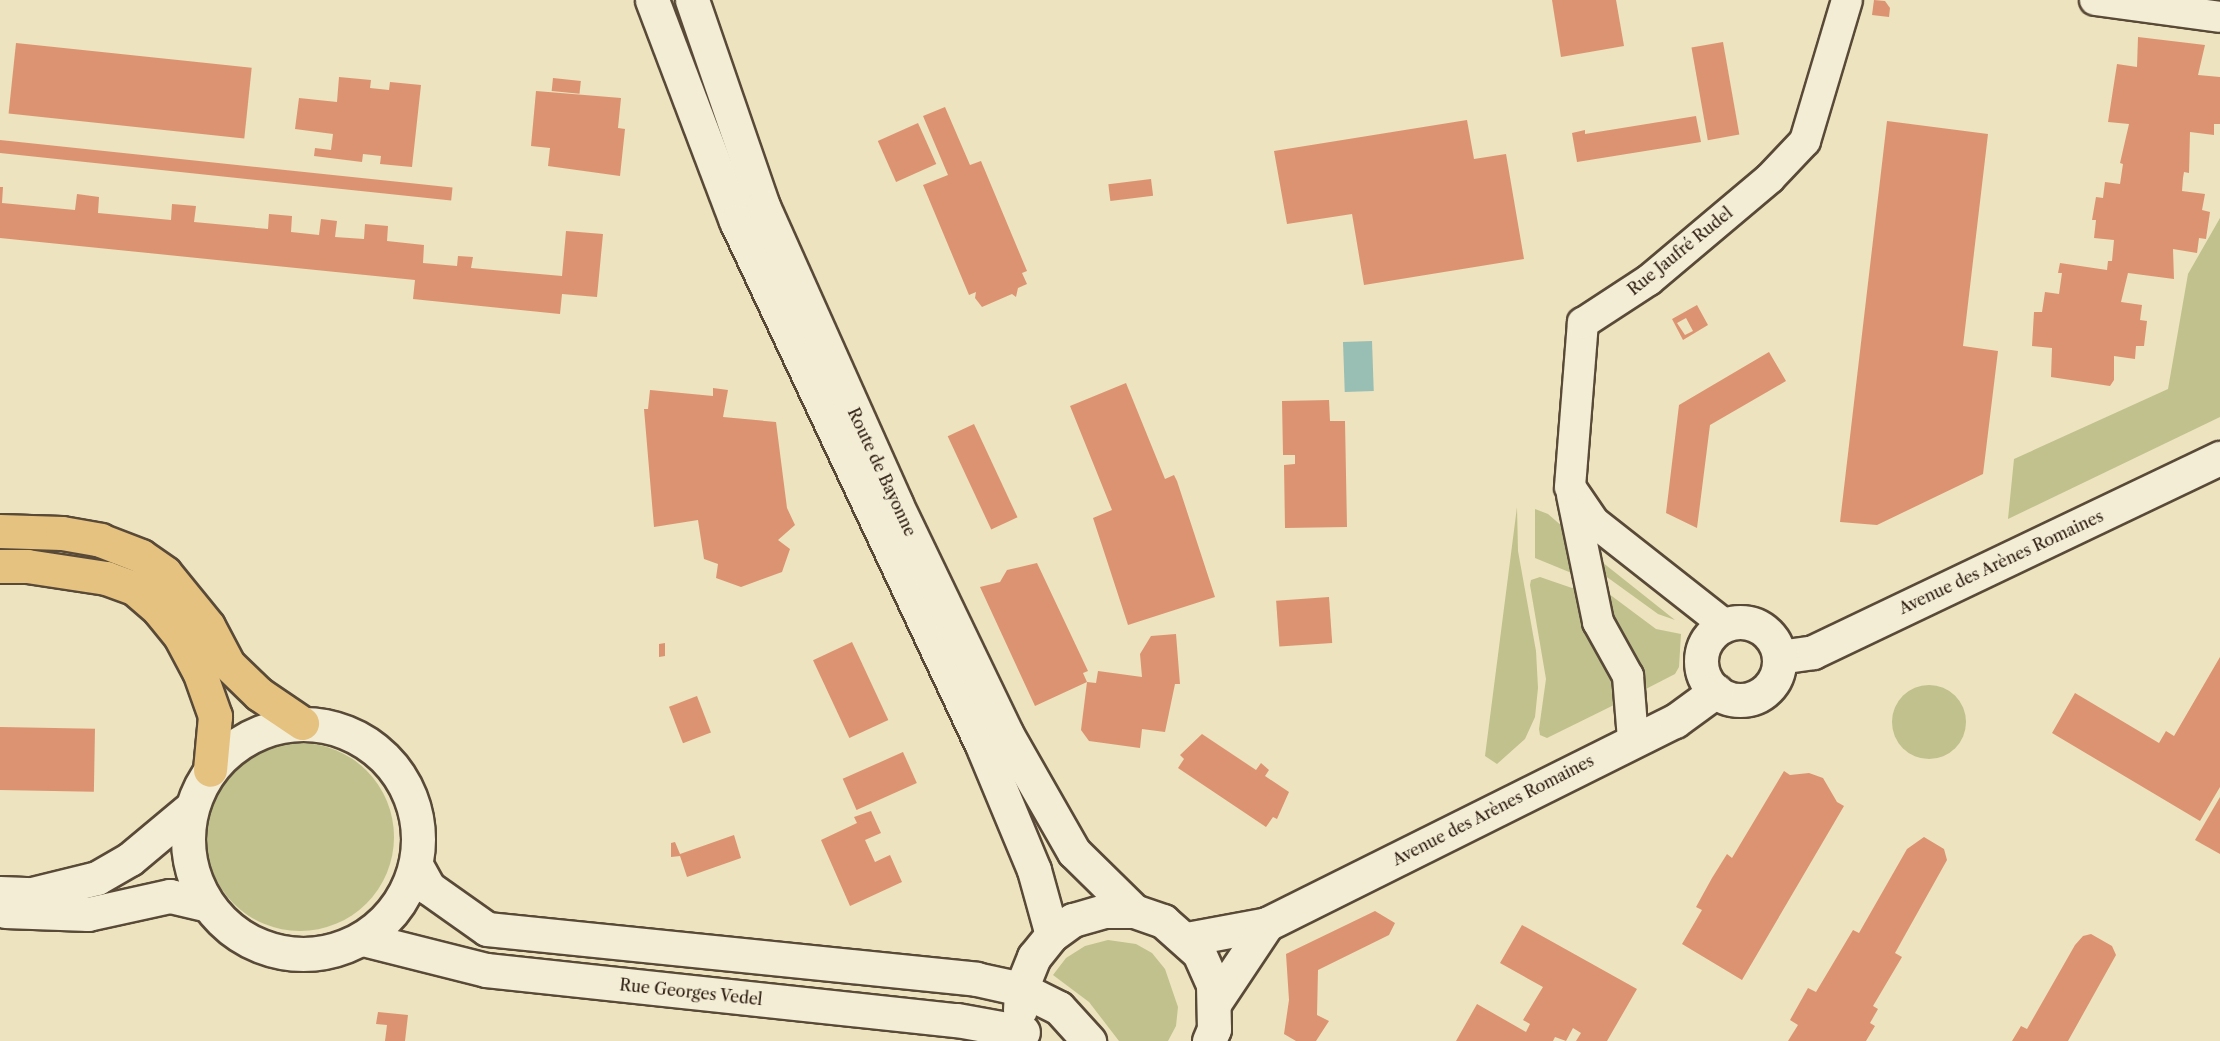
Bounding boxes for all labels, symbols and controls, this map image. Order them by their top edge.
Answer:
street label: Rue Jaufré Rudel [1624,203,1736,299]
street label: Route de Bayonne [844,405,920,539]
street label: Avenue des Arènes Romaines [1895,506,2107,618]
street label: Avenue des Arènes Romaines [1389,751,1597,869]
street label: Rue Georges Vedel [618,975,764,1009]

